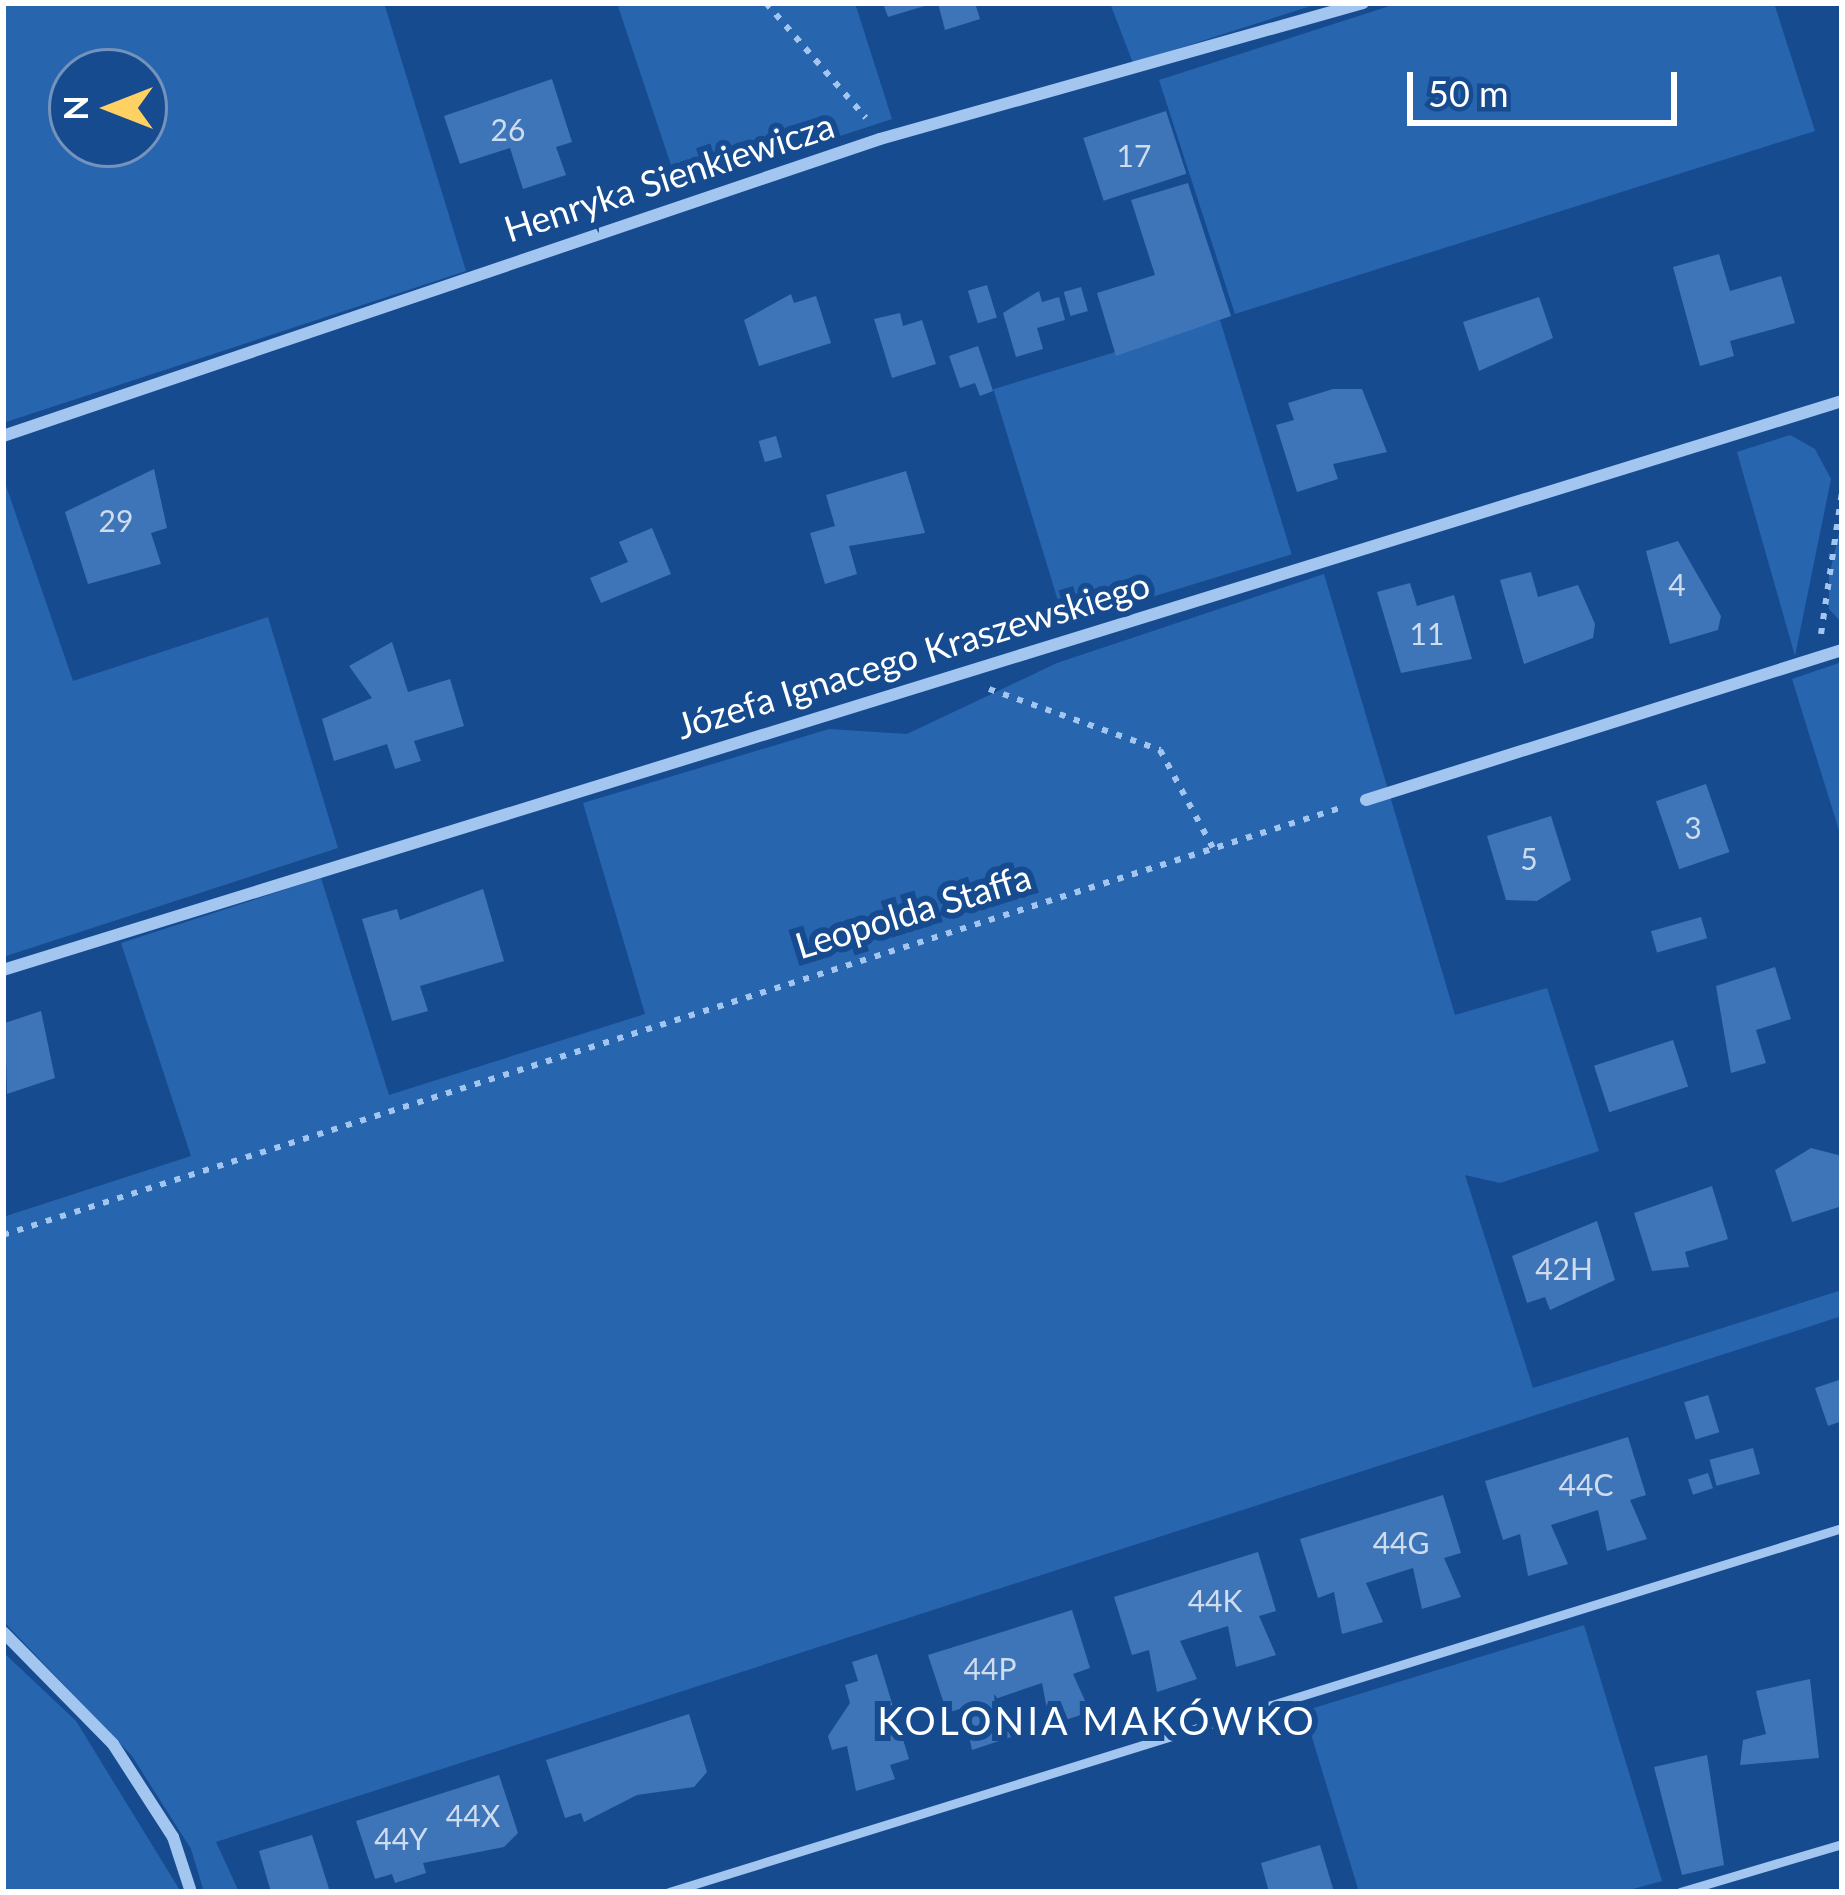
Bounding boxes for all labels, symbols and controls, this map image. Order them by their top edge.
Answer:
north arrow [48,48,168,168]
scale bar [1413,48,1683,122]
text: 50 m [1428,71,1509,115]
text: N [55,95,95,121]
street label: Henryka Sienkiewicza [499,103,839,251]
house number: 26 [491,111,525,147]
house number: 17 [1117,137,1151,173]
house number: 29 [99,502,133,538]
street label: Józefa Ignacego Kraszewskiego [671,562,1155,748]
house number: 4 [1668,566,1686,602]
house number: 11 [1410,615,1444,651]
house number: 3 [1684,809,1702,845]
house number: 5 [1520,840,1538,876]
street label: Leopolda Staffa [790,855,1036,967]
house number: 42H [1535,1250,1593,1286]
house number: 44C [1559,1466,1613,1502]
house number: 44G [1373,1524,1429,1560]
house number: 44K [1188,1582,1242,1618]
house number: 44P [964,1650,1016,1686]
district label: KOLONIA MAKÓWKO [877,1697,1317,1743]
house number: 44X [446,1797,500,1833]
house number: 44Y [374,1820,428,1856]

